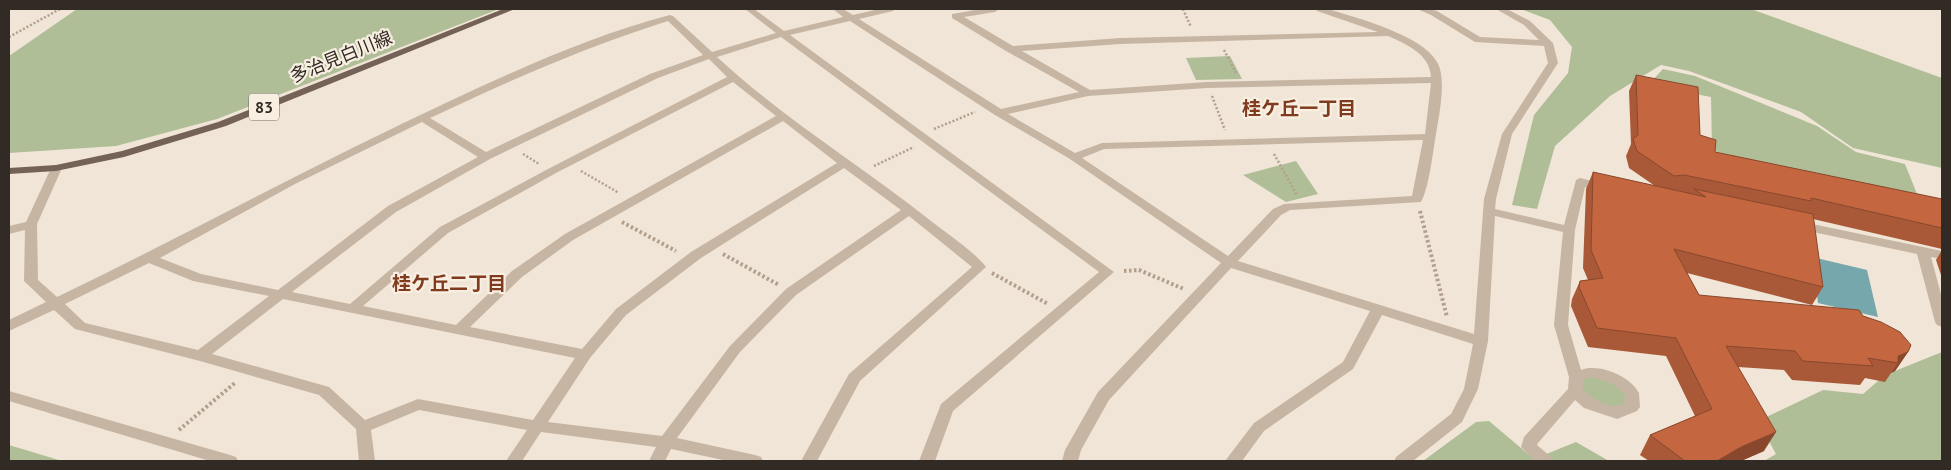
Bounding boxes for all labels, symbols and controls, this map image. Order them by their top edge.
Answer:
street label: 多治見白川線 [286,26,395,87]
road number: 83 [249,94,279,120]
district label: 桂ケ丘一丁目 [1242,96,1356,120]
district label: 桂ケ丘二丁目 [392,271,506,295]

